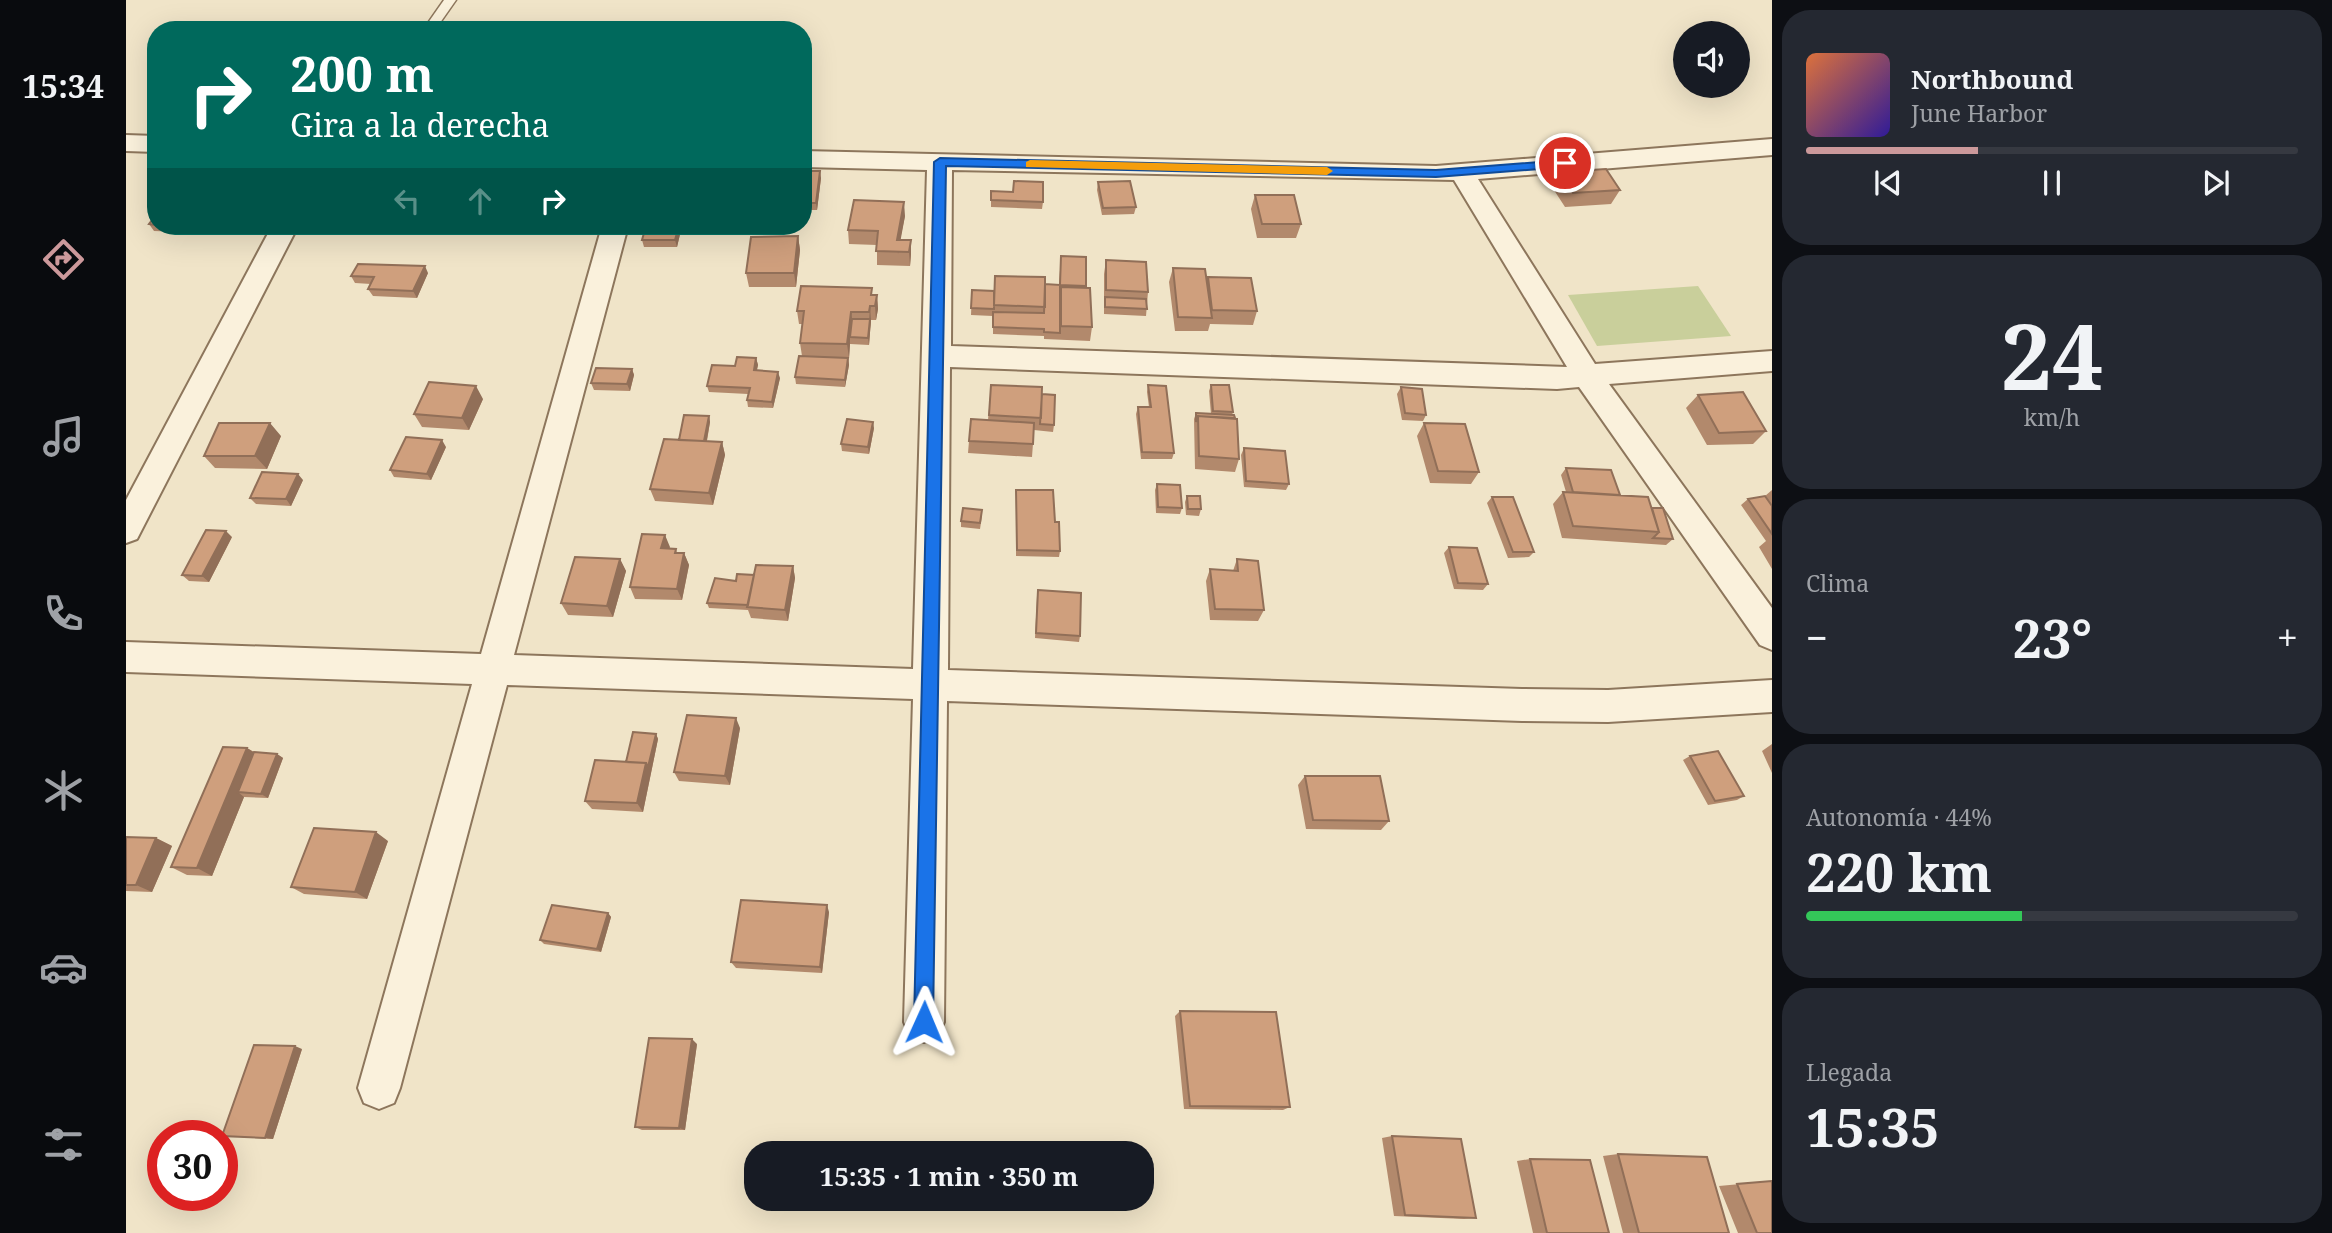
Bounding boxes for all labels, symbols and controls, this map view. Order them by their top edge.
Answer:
map controls [1673,21,1750,98]
button: sound [1673,21,1750,98]
text: 200 m [290,40,434,106]
icon: right [175,49,266,140]
text: Northbound [1911,61,2073,97]
text: 15:34 [22,64,104,107]
text: June Harbor [1911,97,2047,129]
text: Gira a la derecha [290,103,550,146]
pin [1535,133,1595,193]
icon: arrive [1546,144,1584,182]
icon: previous [1869,164,1907,202]
icon: pause [2033,164,2071,202]
icon: next [2197,164,2235,202]
icon: left [388,182,426,220]
icon: ahead [461,182,499,220]
icon: right [534,182,572,220]
icon: directions [39,235,88,284]
text: 24 [2001,293,2103,417]
text: km/h [2024,401,2080,433]
icon: music [39,412,88,461]
text: Clima [1806,567,1869,599]
icon: phone [39,589,88,638]
text: 23° [2013,602,2092,673]
text: − [1806,611,1828,663]
text: + [2277,611,2298,663]
icon: climate [39,766,88,815]
text: Autonomía · 44% [1806,801,1992,833]
text: 220 km [1806,836,1992,907]
icon: car [39,943,88,992]
position arrow [887,985,961,1059]
text: Llegada [1806,1056,1892,1088]
text: 15:35 [1806,1091,1939,1162]
icon: filters [39,1120,88,1169]
speed limit sign: 30 [147,1120,238,1211]
text: 15:35 · 1 min · 350 m [819,1158,1079,1194]

